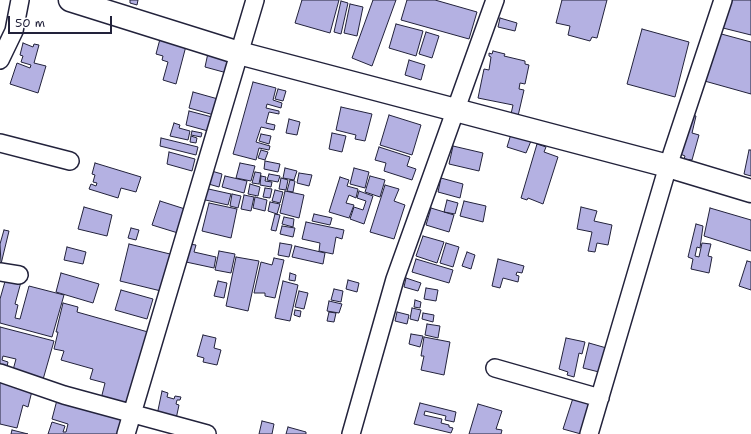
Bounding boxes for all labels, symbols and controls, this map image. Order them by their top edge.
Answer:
scale bar [10,8,114,34]
text: 50 m [15,15,45,31]

